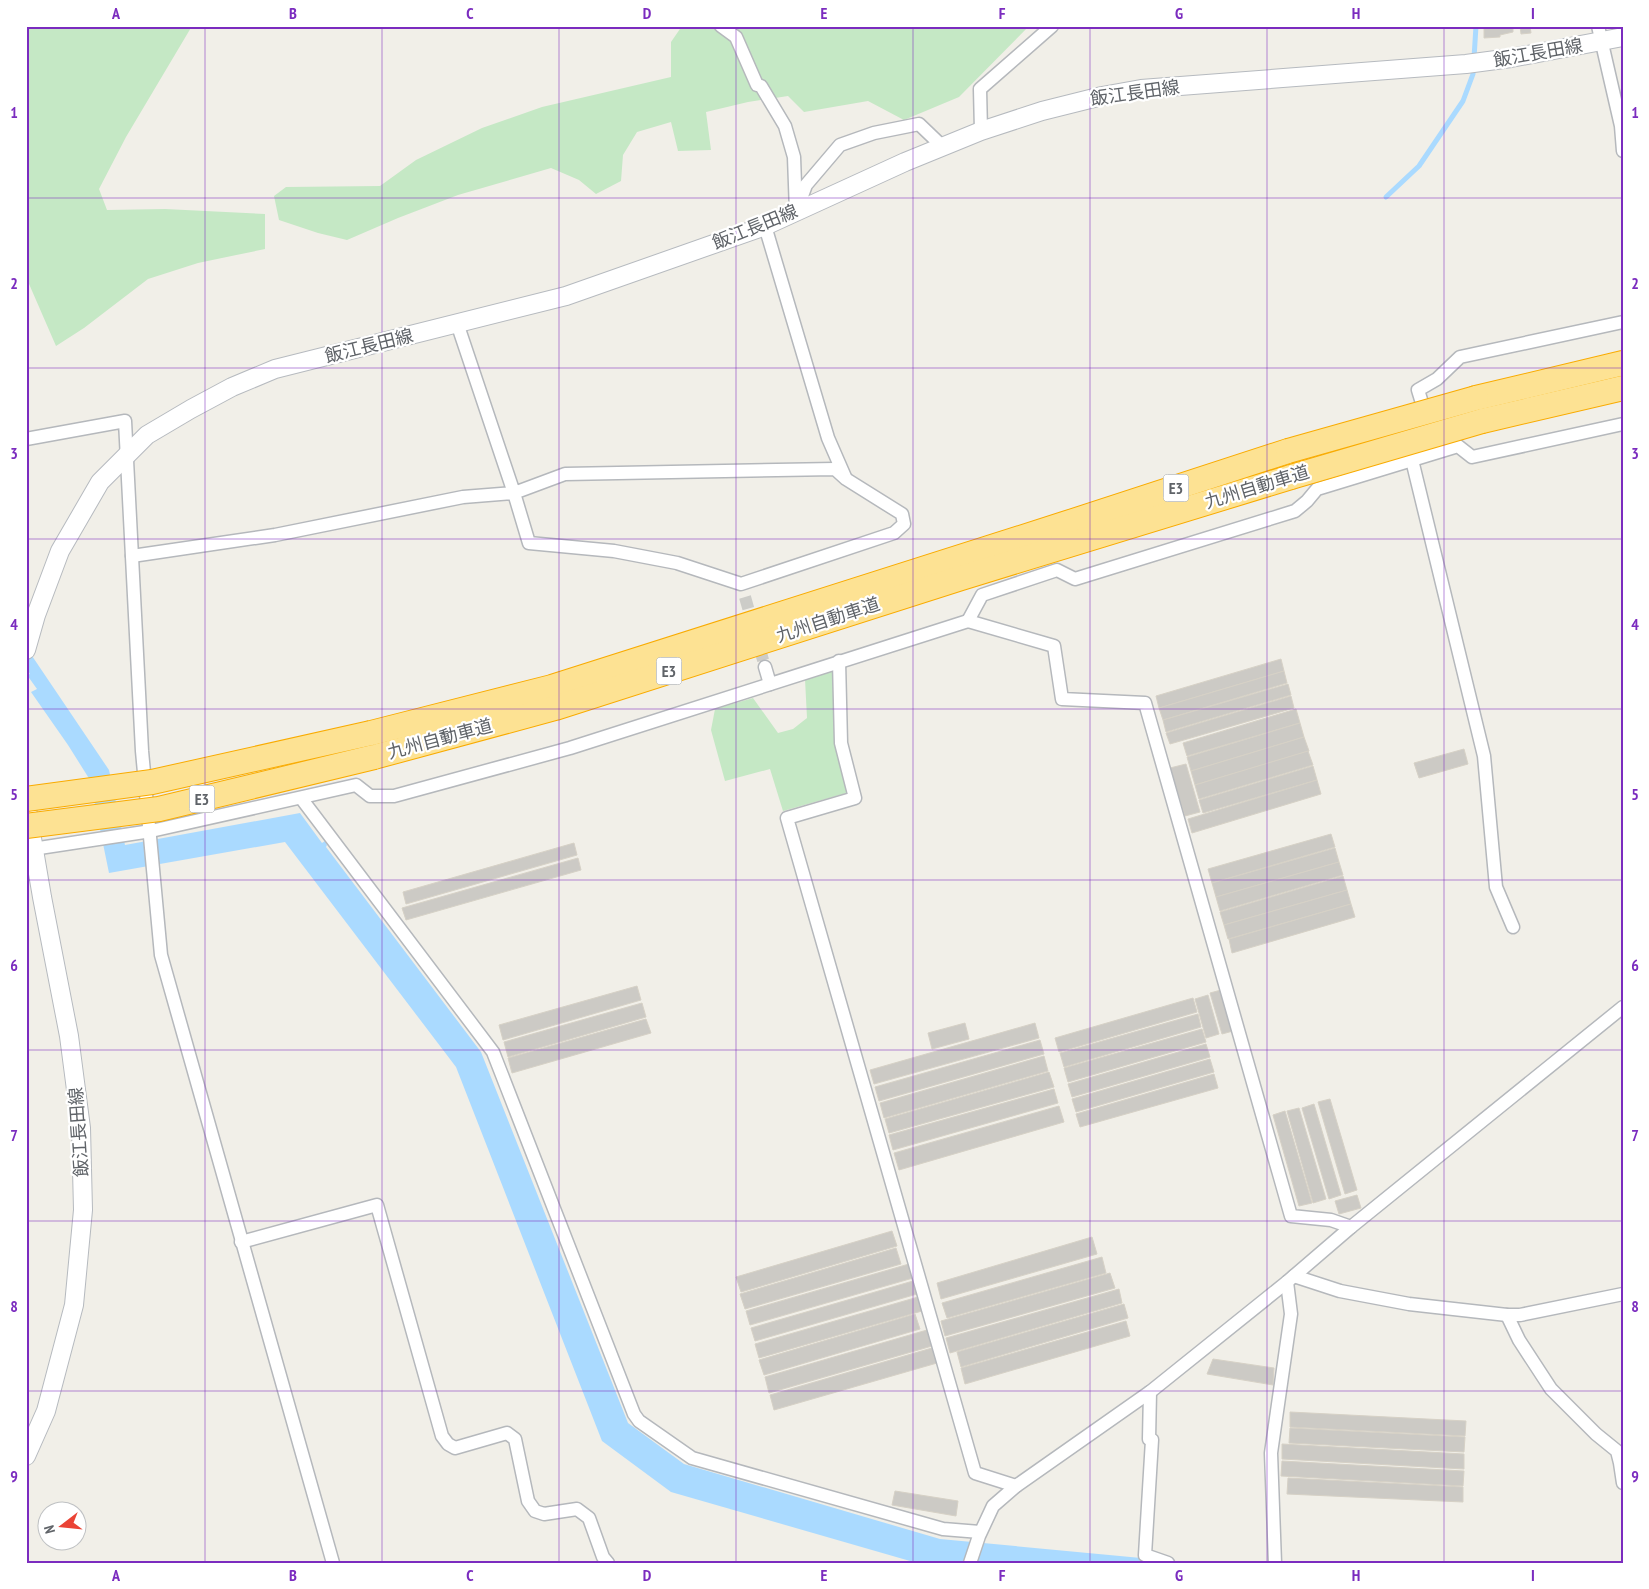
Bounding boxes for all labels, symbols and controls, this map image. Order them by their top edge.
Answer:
text: A [111,3,121,23]
text: B [289,3,297,23]
text: C [466,3,474,23]
text: D [643,3,652,23]
text: E [821,3,828,23]
text: F [999,3,1006,23]
text: G [1175,3,1183,23]
text: H [1352,3,1360,23]
text: I [1531,3,1535,23]
street label: 飯江長田線 [1492,33,1584,72]
street label: 飯江長田線 [1089,75,1181,110]
text: 1 [10,102,18,122]
text: 1 [1631,102,1639,122]
street label: 飯江長田線 [709,199,801,254]
text: 2 [10,273,18,293]
text: 2 [1631,273,1639,293]
street label: 飯江長田線 [322,323,415,368]
text: 3 [10,443,18,463]
text: 3 [1631,443,1639,463]
street label: 九州自動車道 [1202,460,1312,513]
road number: E3 [1164,474,1188,502]
street label: 九州自動車道 [773,592,883,647]
text: 4 [10,614,18,634]
text: 4 [1631,614,1639,634]
road number: E3 [656,658,682,684]
street label: 九州自動車道 [385,713,495,764]
text: 5 [10,784,18,804]
text: 5 [1631,784,1639,804]
road number: E3 [190,786,214,812]
text: 6 [10,955,18,975]
text: 6 [1631,955,1639,975]
street label: 飯江長田線 [64,1086,93,1178]
text: 7 [10,1125,18,1145]
text: 7 [1631,1125,1639,1145]
text: 8 [10,1296,18,1316]
text: 8 [1631,1296,1639,1316]
text: 9 [10,1466,18,1486]
text: 9 [1631,1466,1639,1486]
north arrow [38,1502,88,1552]
text: N [40,1523,59,1536]
text: A [111,1565,121,1585]
text: B [289,1565,297,1585]
text: C [466,1565,474,1585]
text: D [643,1565,652,1585]
text: E [821,1565,828,1585]
text: F [999,1565,1006,1585]
text: G [1175,1565,1183,1585]
text: H [1352,1565,1360,1585]
text: I [1531,1565,1535,1585]

